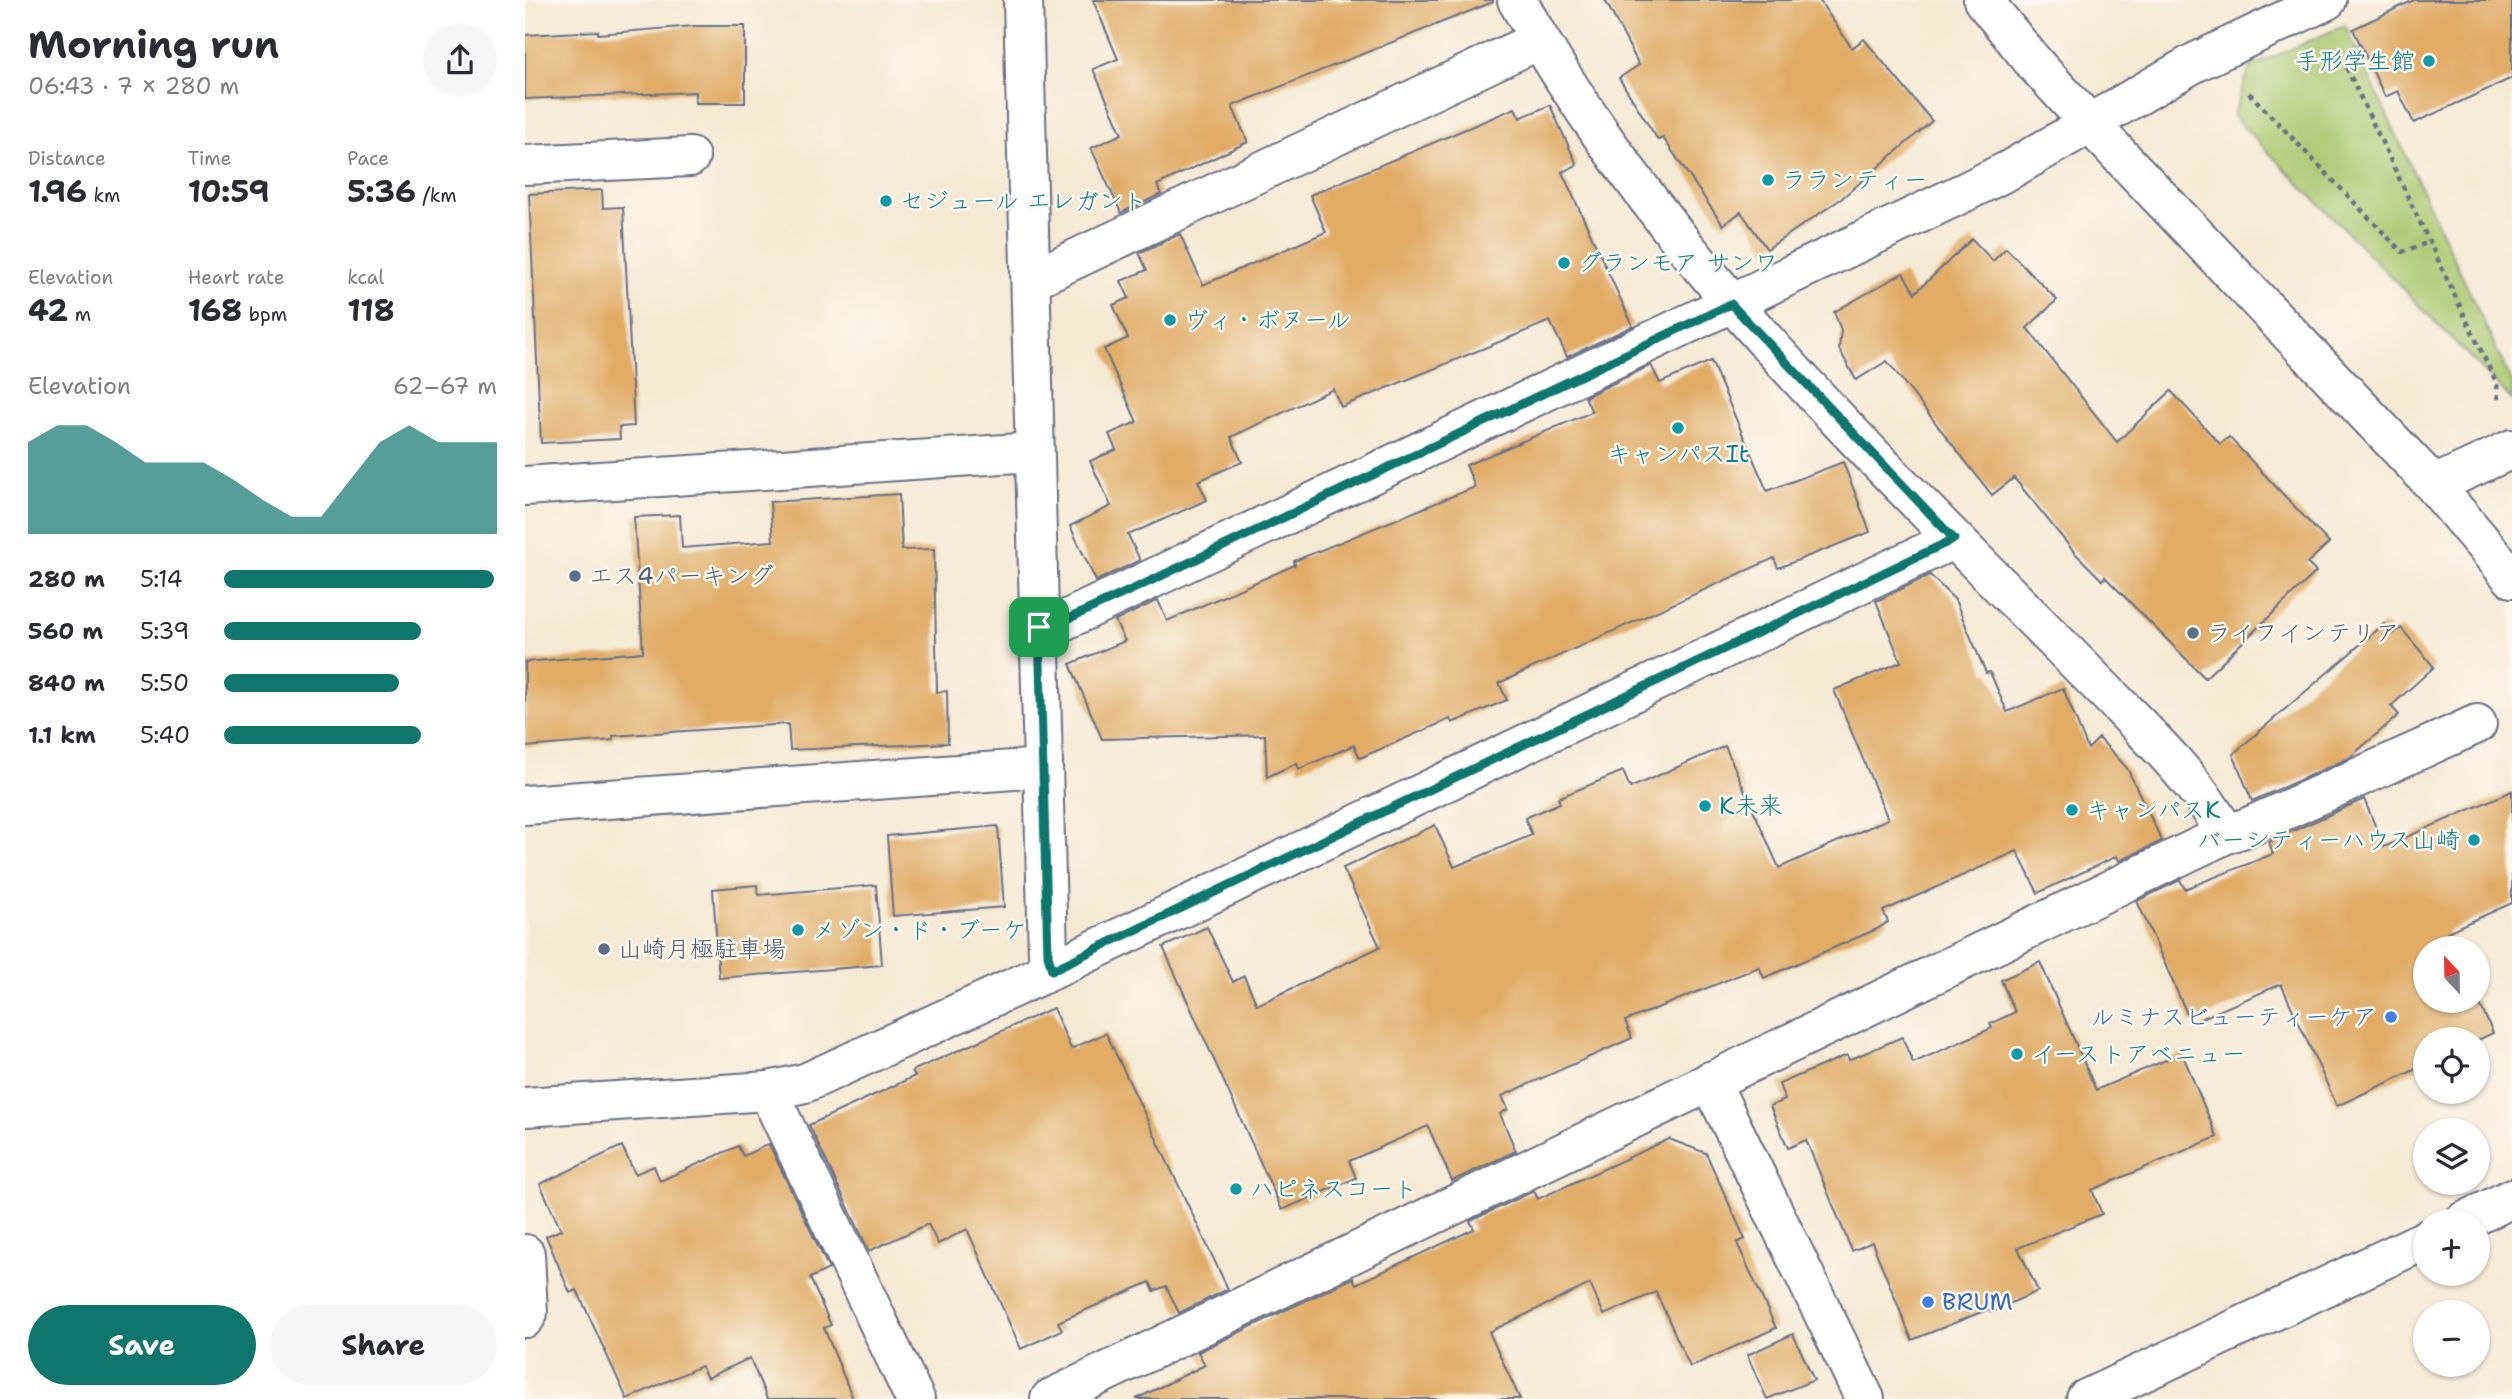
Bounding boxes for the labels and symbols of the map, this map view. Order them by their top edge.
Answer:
place label: 手形学生館 [2295,45,2415,77]
marker: 手形学生館 [2421,53,2437,69]
place label: ラランティー [1782,164,1927,196]
marker: ラランティー [1760,172,1776,188]
place label: セジュール エレガント [900,185,1147,217]
marker: セジュール エレガント [878,193,894,209]
place label: グランモア サンワ [1578,247,1778,279]
marker: グランモア サンワ [1556,255,1572,271]
place label: ヴィ・ボヌール [1184,304,1351,336]
marker: ヴィ・ボヌール [1162,312,1178,328]
marker: キャンパスIt [1670,420,1686,436]
place label: キャンパスIt [1607,438,1749,470]
place label: エス4パーキング [589,560,774,592]
marker: エス4パーキング [567,568,583,584]
pin [1009,597,1069,657]
place label: ライフインテリア [2207,617,2399,649]
marker: ライフインテリア [2185,625,2201,641]
place label: K未来 [1719,790,1783,822]
place label: キャンパスK [2086,794,2221,826]
marker: K未来 [1697,798,1713,814]
marker: キャンパスK [2064,802,2080,818]
place label: バーシティーハウス山崎 [2197,824,2460,856]
marker: バーシティーハウス山崎 [2466,832,2482,848]
place label: メゾン・ド・ブーケ [812,914,1027,946]
marker: メゾン・ド・ブーケ [790,922,806,938]
place label: 山崎月極駐車場 [618,933,786,965]
north arrow [2413,936,2490,1013]
marker: 山崎月極駐車場 [596,941,612,957]
place label: ルミナスビューティーケア [2090,1001,2377,1033]
marker: ルミナスビューティーケア [2383,1009,2399,1025]
place label: イーストアベニュー [2031,1038,2246,1070]
marker: イーストアベニュー [2009,1046,2025,1062]
place label: ハピネスコート [1250,1173,1418,1205]
marker: ハピネスコート [1228,1181,1244,1197]
place label: BRUM [1942,1286,2013,1318]
marker: BRUM [1920,1294,1936,1310]

